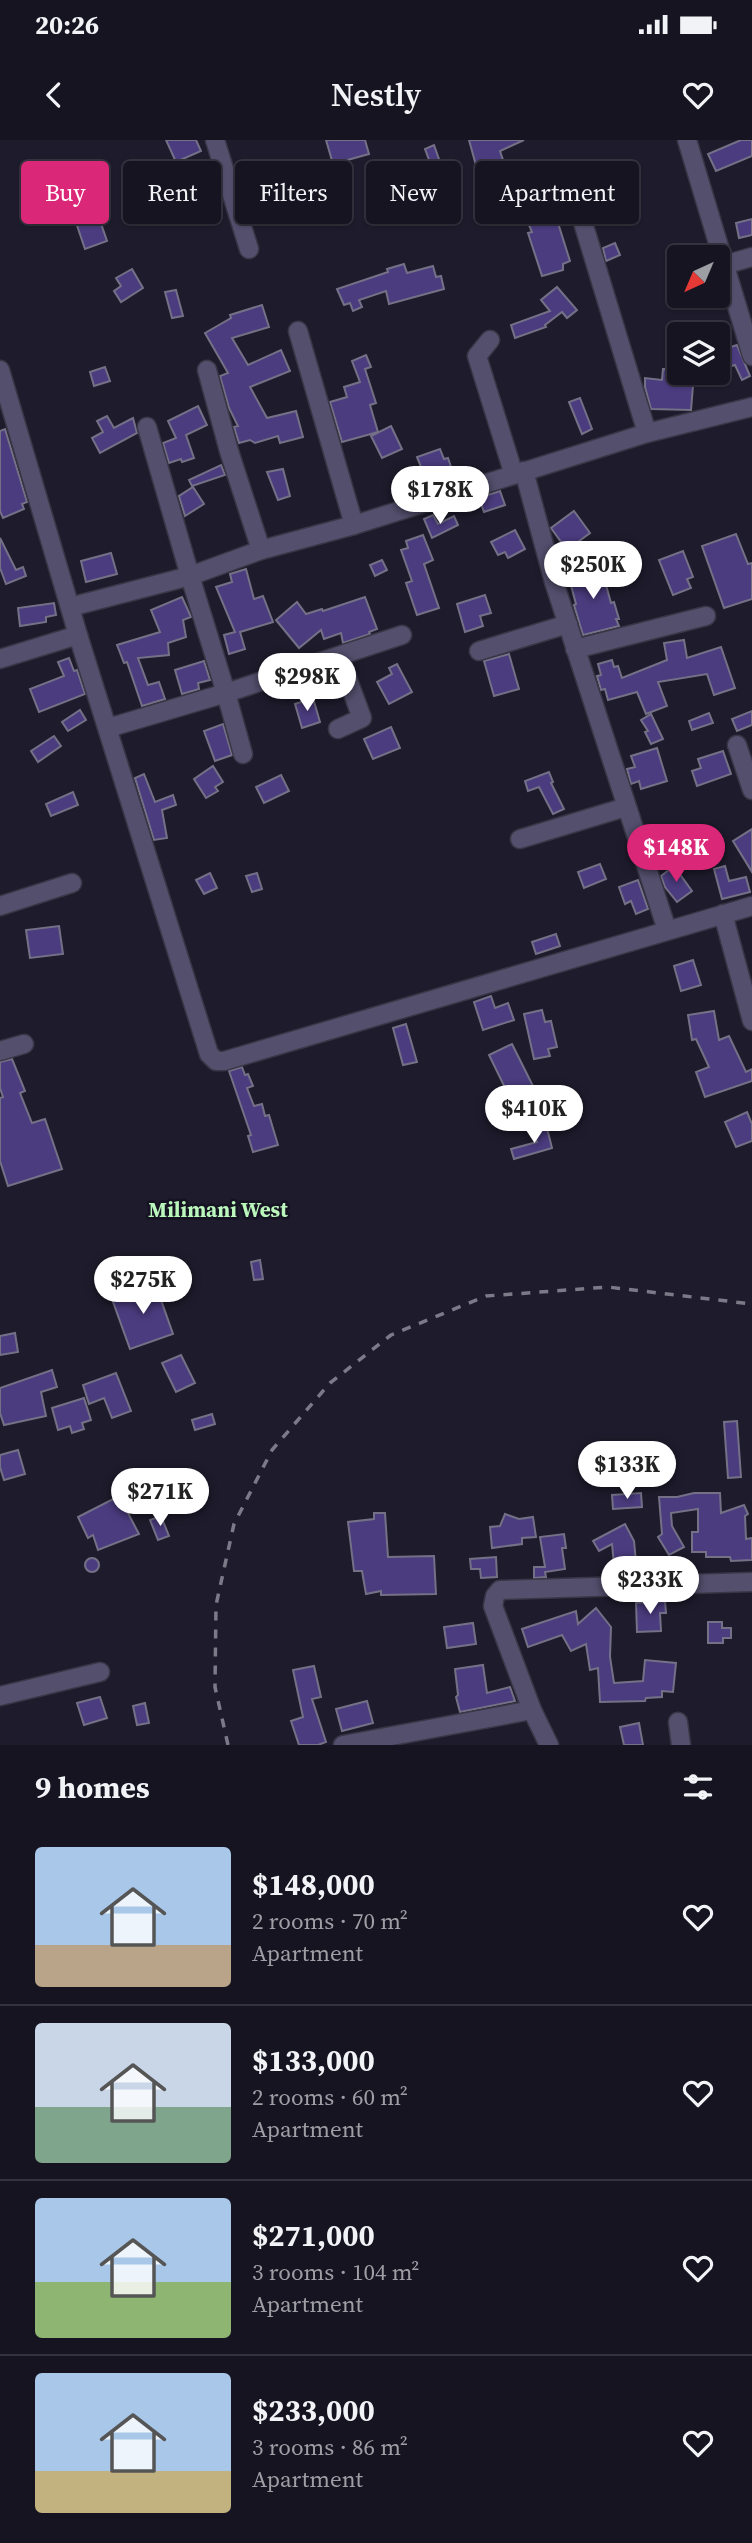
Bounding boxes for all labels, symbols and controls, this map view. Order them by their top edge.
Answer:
text: 20:26 [35,7,99,43]
text: Nestly [331,73,421,117]
icon: back [35,76,73,114]
icon: heart [679,76,717,114]
chip: Buy [21,161,109,224]
chip: Rent [123,161,221,224]
chip: Filters [235,161,352,224]
chip: New [366,161,461,224]
chip: Apartment [475,161,639,224]
north arrow [667,245,730,308]
map controls [667,245,730,385]
button: layers [667,322,730,385]
pin: $178K [391,466,489,526]
text: $178K [407,473,473,505]
pin: $250K [544,542,642,601]
text: $250K [560,548,626,580]
pin: $298K [258,654,356,713]
text: $298K [274,660,340,692]
pin: $148K [627,824,725,884]
text: $148K [643,831,709,863]
pin: $410K [485,1086,583,1145]
text: $410K [501,1092,567,1124]
district label: Milimani West [148,1195,288,1224]
pin: $275K [94,1256,192,1316]
text: $275K [110,1263,176,1295]
pin: $133K [578,1442,676,1501]
text: $133K [594,1448,660,1480]
pin: $271K [111,1468,209,1528]
text: $271K [127,1475,193,1507]
pin: $233K [601,1556,699,1616]
text: $233K [617,1563,683,1595]
text: 9 homes [35,1767,150,1808]
icon: filters [679,1768,717,1806]
text: $148,000 [252,1864,375,1905]
icon: home [91,1875,175,1959]
icon: heart [679,1898,717,1936]
text: 2 rooms · 70 m² [252,1905,408,1937]
text: Apartment [252,1937,363,1969]
text: $133,000 [252,2040,375,2081]
icon: home [91,2051,175,2135]
icon: heart [679,2074,717,2112]
text: 2 rooms · 60 m² [252,2081,408,2113]
text: Apartment [252,2113,363,2145]
text: $271,000 [252,2215,375,2256]
icon: home [91,2226,175,2310]
icon: heart [679,2249,717,2287]
text: 3 rooms · 104 m² [252,2256,419,2288]
text: Apartment [252,2288,363,2320]
text: $233,000 [252,2390,375,2431]
icon: home [91,2401,175,2485]
icon: heart [679,2424,717,2462]
text: 3 rooms · 86 m² [252,2431,408,2463]
text: Apartment [252,2463,363,2495]

